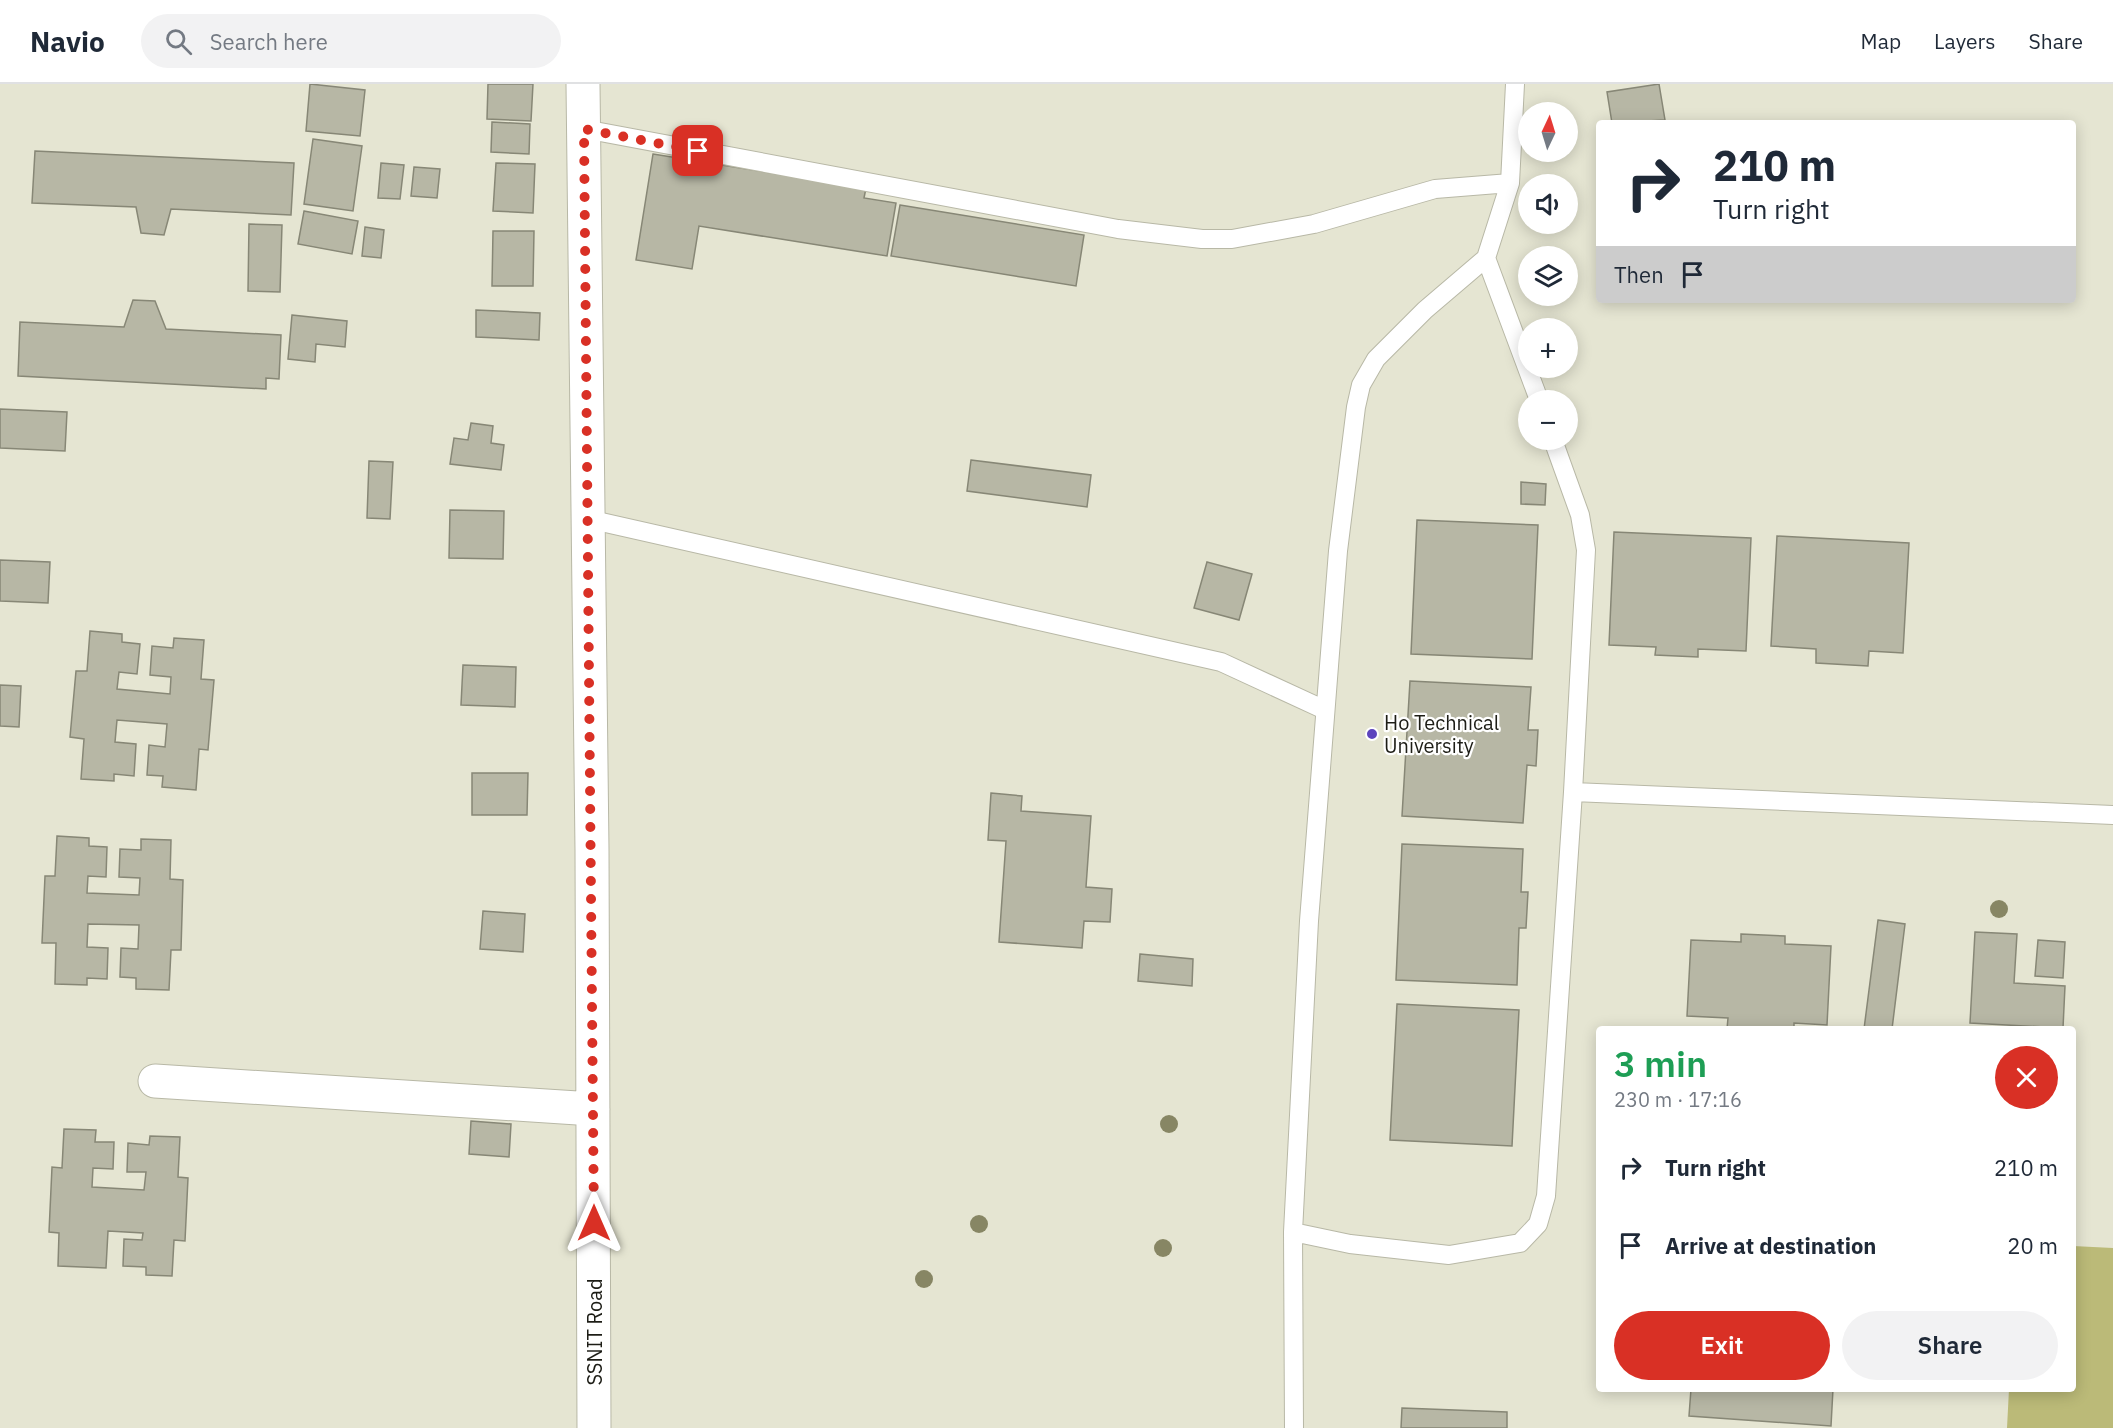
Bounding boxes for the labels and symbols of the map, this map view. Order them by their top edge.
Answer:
north arrow [1518,102,1578,162]
pin [672,125,723,176]
place label: Ho Technical University [1384,709,1499,759]
marker: Ho Technical University [1365,727,1379,741]
position arrow [562,1191,626,1255]
street label: SSNIT Road [581,1278,608,1386]

